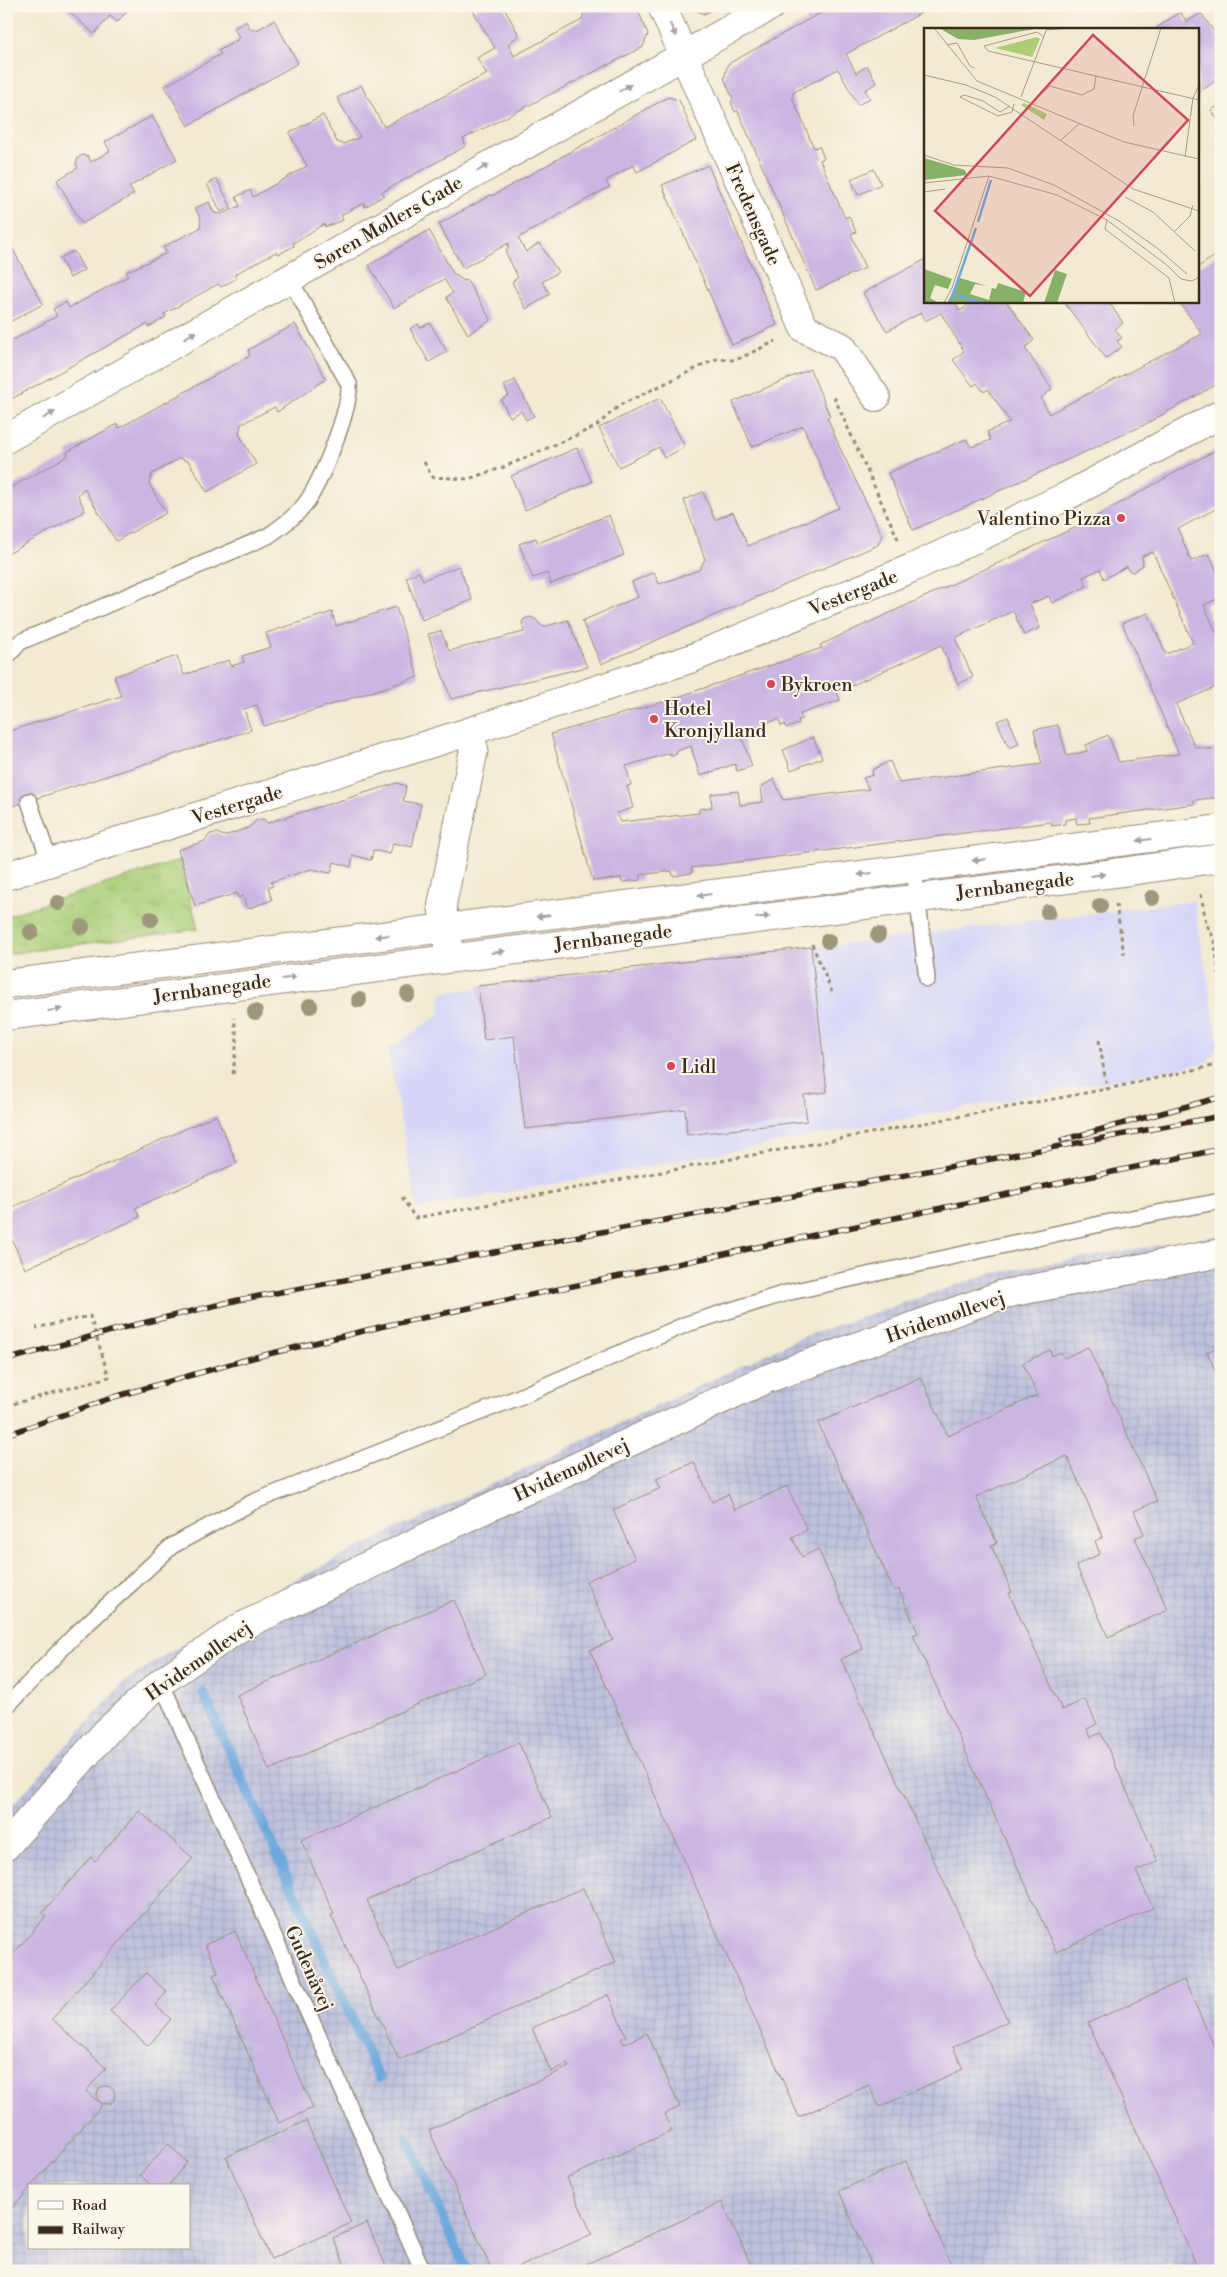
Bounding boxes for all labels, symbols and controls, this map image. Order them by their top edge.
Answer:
one-way arrow [669,23,677,37]
inset map [924,28,1200,302]
one-way arrow [618,83,631,92]
street label: Fredensgade [720,159,786,269]
one-way arrow [477,163,490,172]
street label: Søren Møllers Gade [310,171,467,275]
one-way arrow [183,330,197,339]
one-way arrow [42,410,55,419]
place label: Valentino Pizza [976,507,1111,531]
marker: Valentino Pizza [1115,512,1127,524]
street label: Vestergade [804,564,901,622]
place label: Bykroen [780,673,853,697]
marker: Bykroen [765,678,777,690]
place label: Hotel Kronjylland [664,697,767,743]
marker: Hotel Kronjylland [648,713,660,725]
street label: Vestergade [188,780,286,830]
one-way arrow [1136,836,1152,844]
one-way arrow [971,856,987,864]
street label: Jernbanegade [954,867,1076,905]
one-way arrow [857,871,873,879]
one-way arrow [1091,871,1107,879]
one-way arrow [696,891,712,899]
one-way arrow [535,912,551,920]
one-way arrow [756,913,772,921]
street label: Jernbanegade [552,919,674,957]
one-way arrow [374,933,390,941]
one-way arrow [490,947,506,955]
street label: Jernbanegade [151,969,273,1009]
one-way arrow [281,974,297,982]
one-way arrow [47,1005,63,1013]
place label: Lidl [681,1055,717,1079]
marker: Lidl [665,1060,677,1072]
street label: Hvidemøllevej [883,1285,1008,1349]
street label: Hvidemøllevej [510,1433,633,1507]
street label: Hvidemøllevej [141,1615,256,1706]
street label: Gudenåvej [280,1922,339,2015]
legend [28,2184,190,2250]
text: Road [72,2196,107,2215]
text: Railway [72,2220,126,2239]

